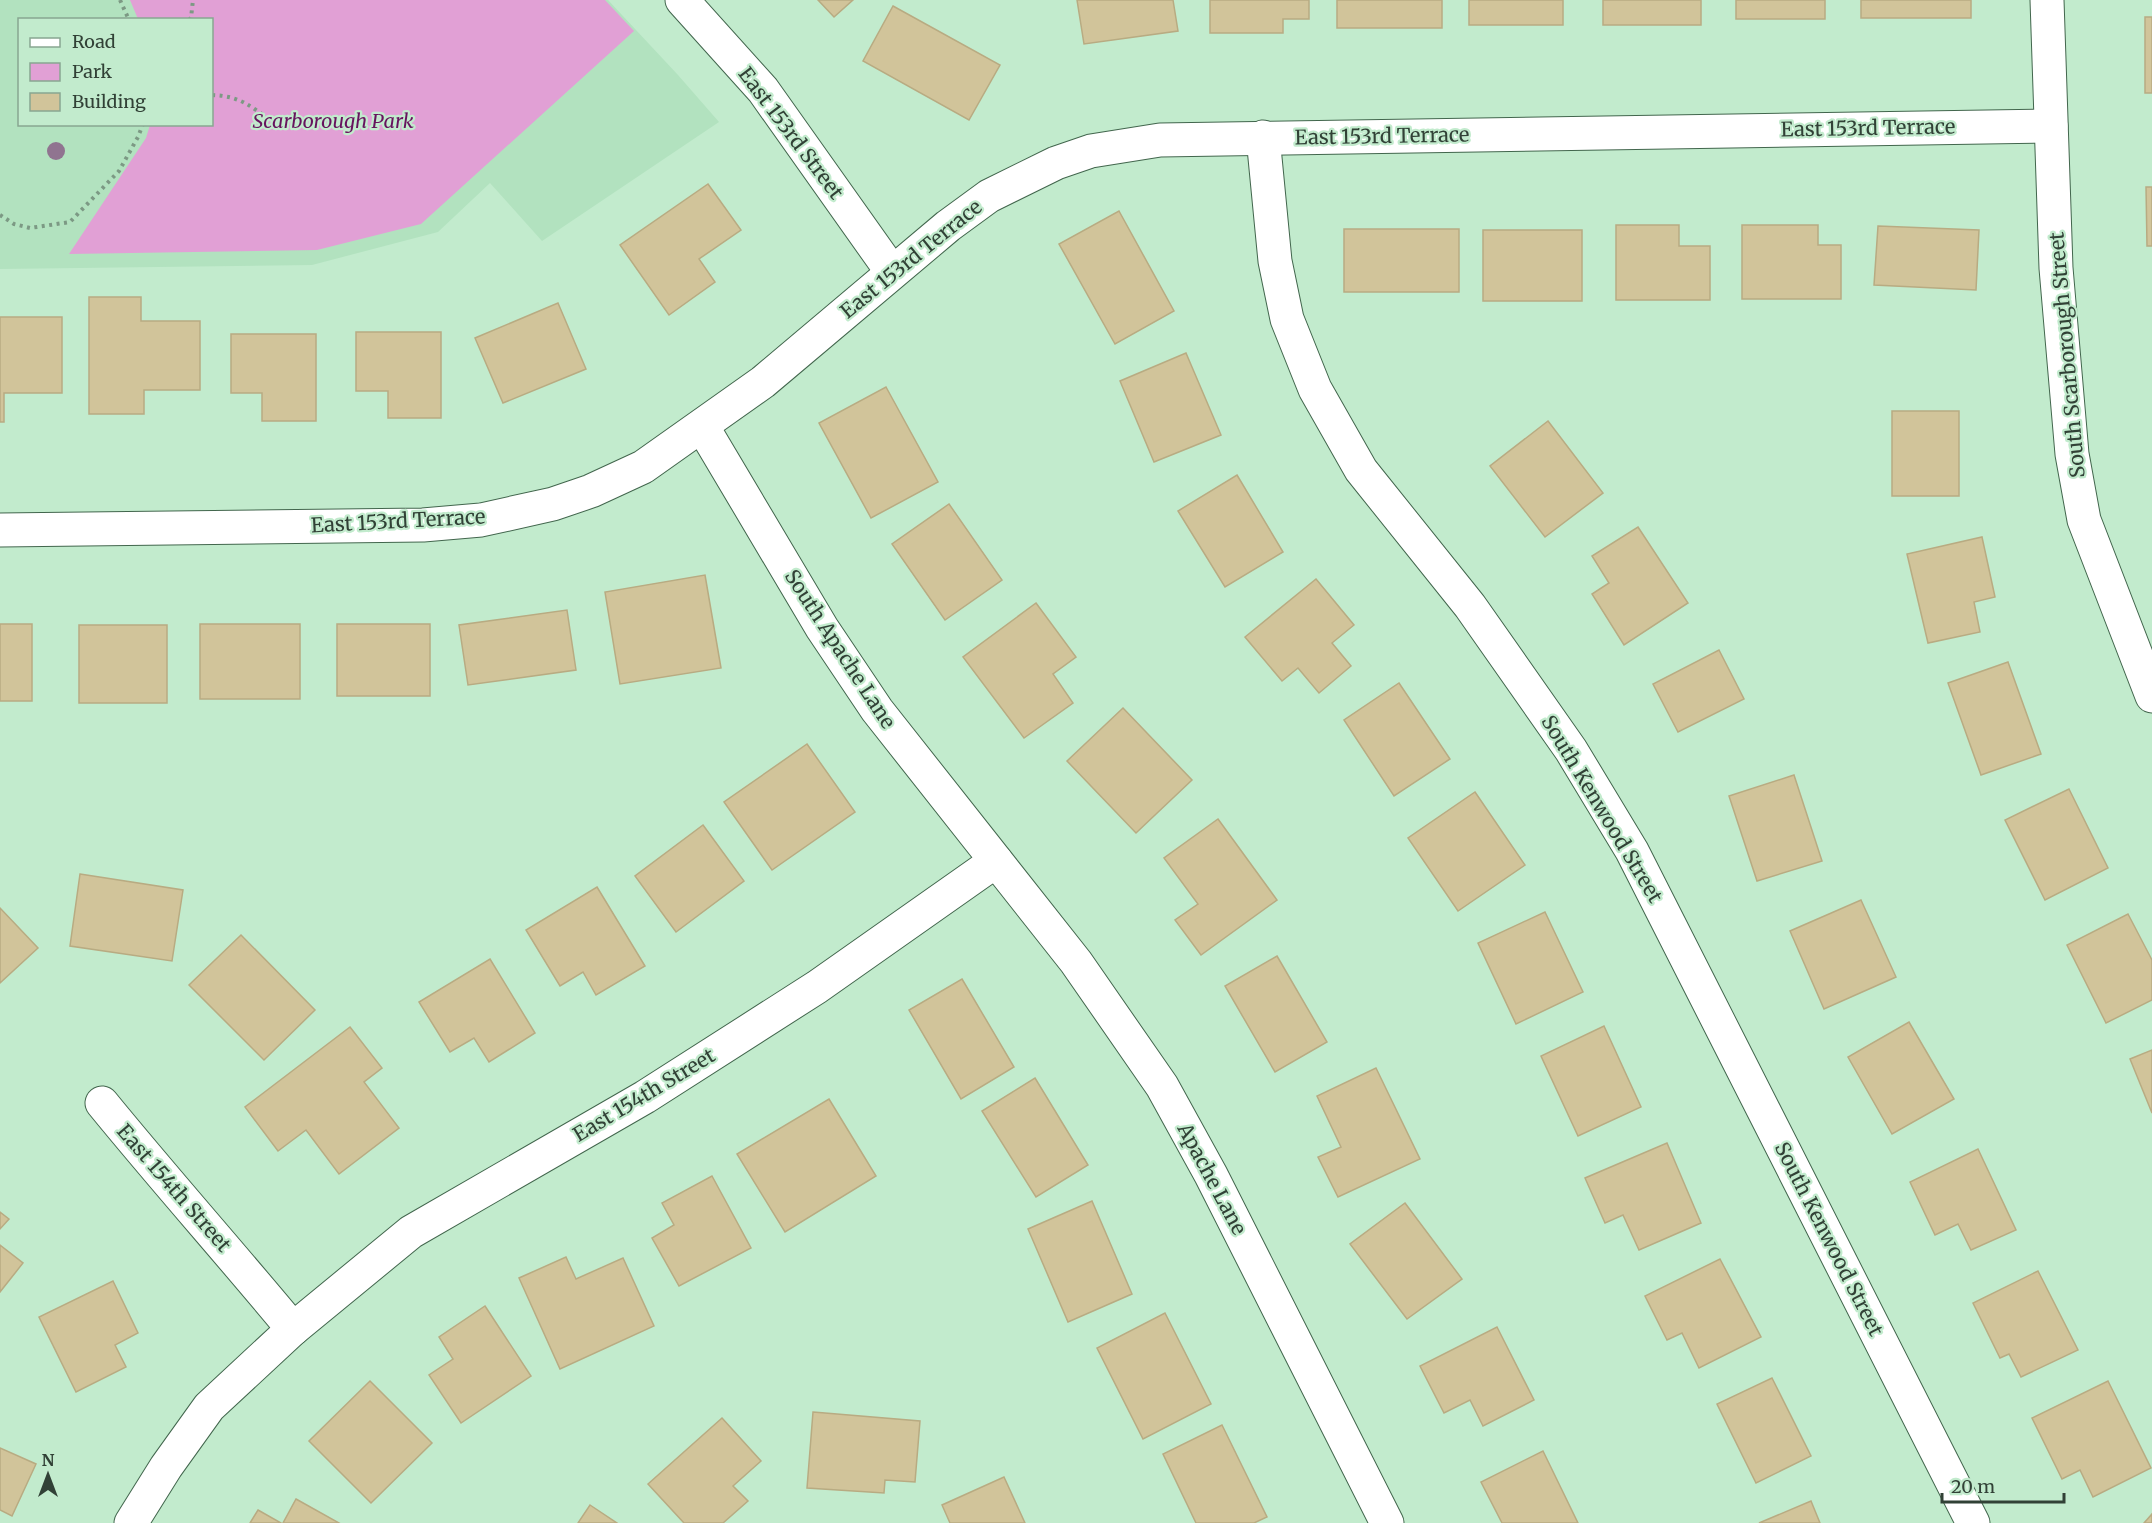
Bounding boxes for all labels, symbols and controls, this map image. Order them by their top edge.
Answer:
legend [18,18,213,126]
text: Road [72,30,116,53]
text: Park [72,60,113,83]
street label: East 153rd Street [734,62,849,204]
text: Building [72,90,146,113]
park label: Scarborough Park [252,108,414,133]
street label: East 153rd Terrace [1780,113,1956,142]
street label: East 153rd Terrace [1294,121,1470,150]
street label: East 153rd Terrace [835,194,986,323]
street label: South Scarborough Street [2043,231,2090,479]
street label: East 153rd Terrace [310,503,486,538]
street label: South Apache Lane [780,565,901,733]
street label: South Kenwood Street [1537,711,1668,907]
street label: East 154th Street [568,1042,719,1147]
street label: Apache Lane [1172,1118,1252,1239]
street label: East 154th Street [112,1119,237,1257]
street label: South Kenwood Street [1770,1138,1889,1340]
north arrow [18,1445,78,1505]
text: N [42,1450,55,1470]
scale bar [1942,1466,2064,1504]
text: 20 m [1951,1475,1995,1498]

